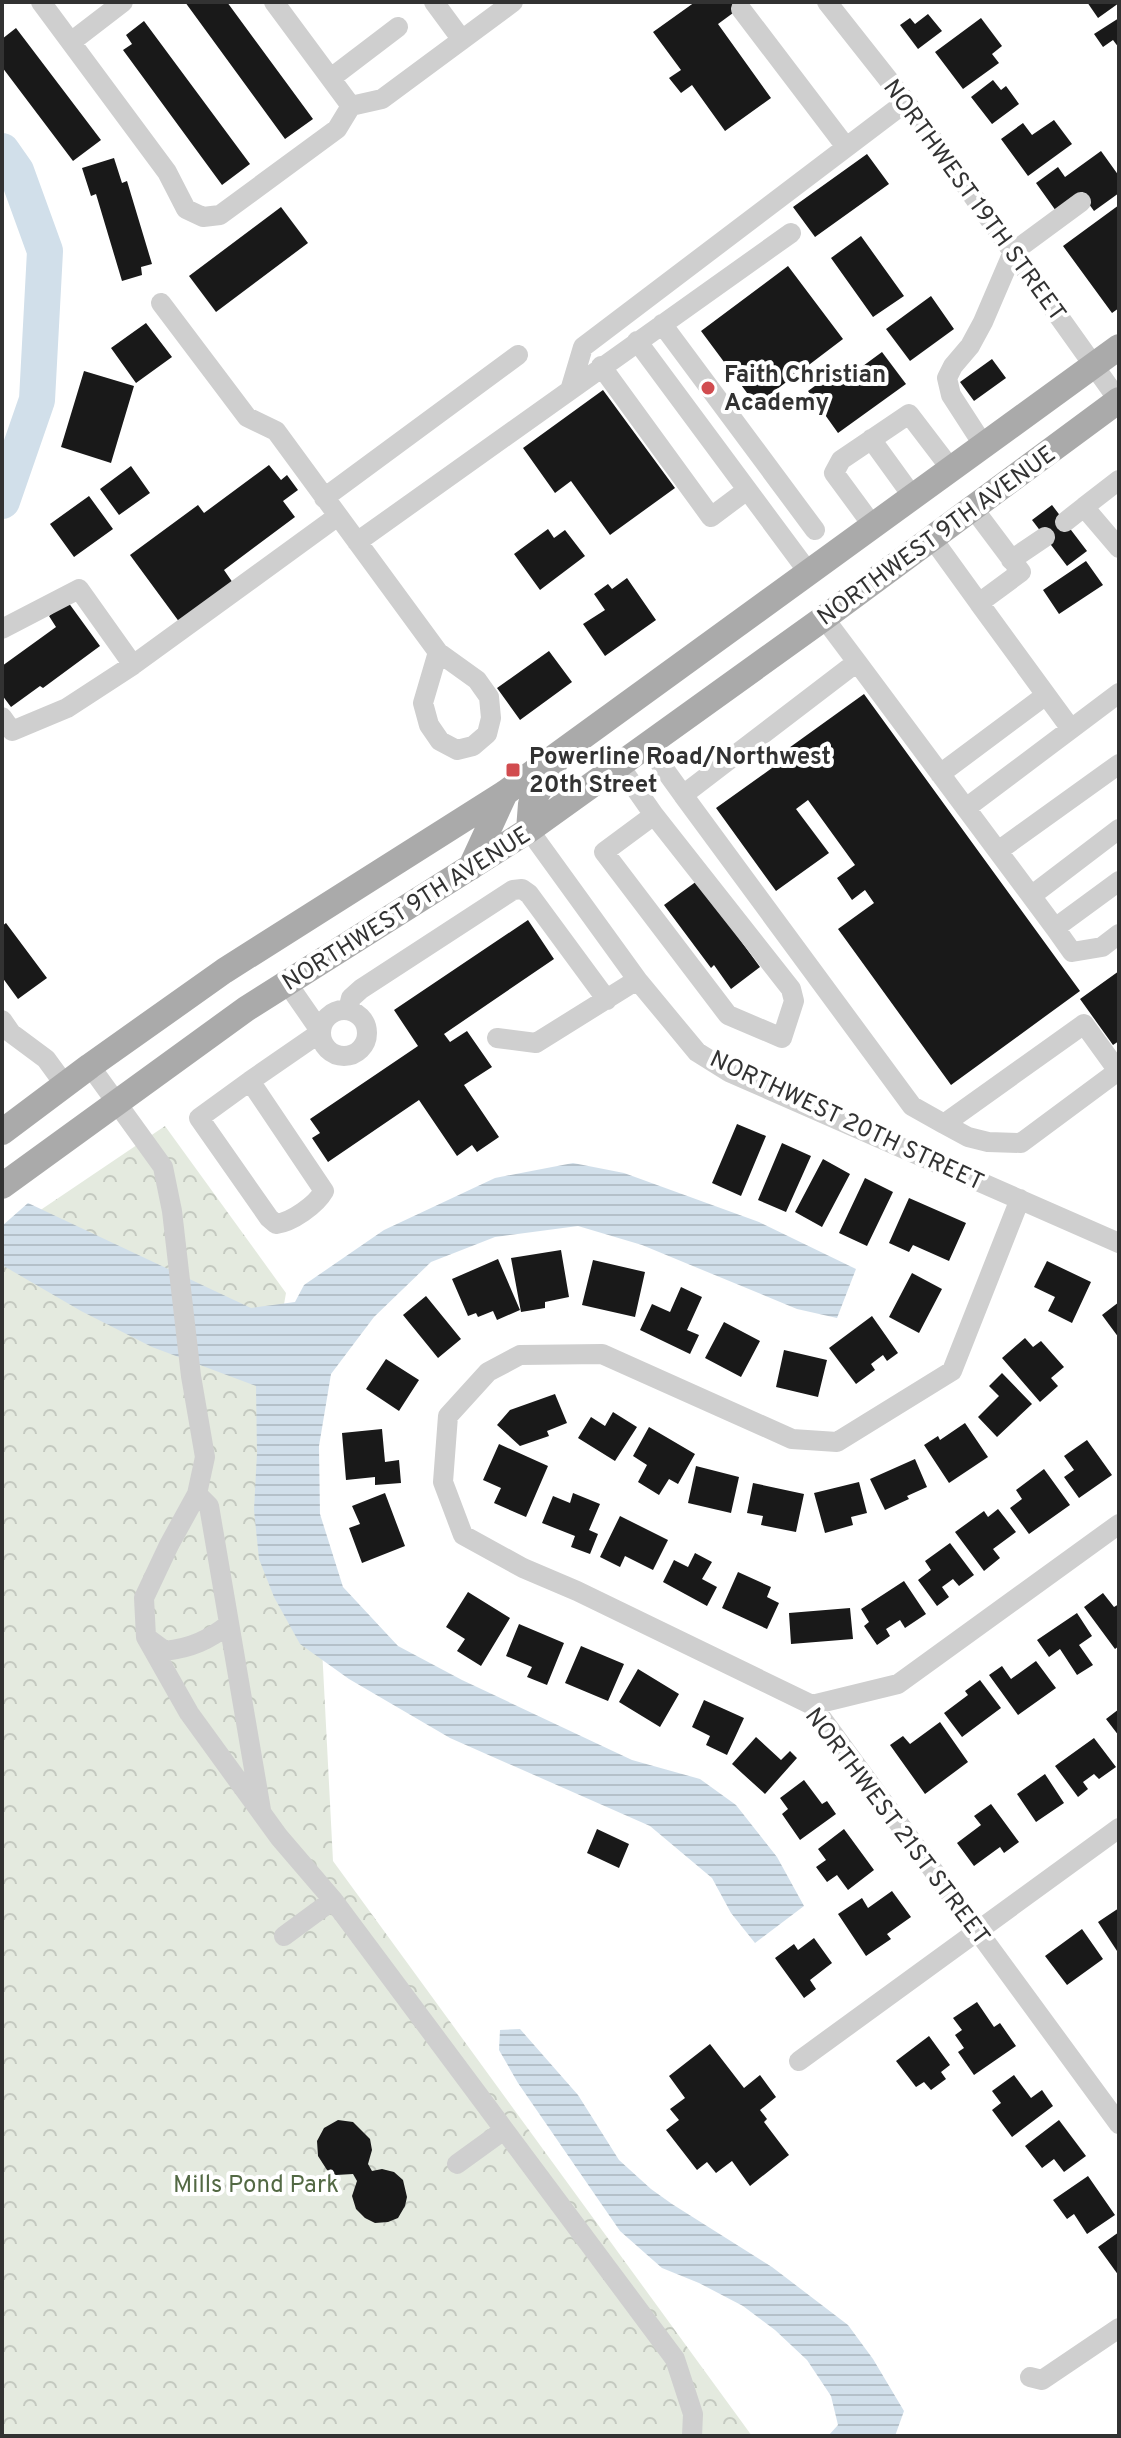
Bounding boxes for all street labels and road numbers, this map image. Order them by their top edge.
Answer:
street label: NORTHWEST 19TH STREET [875,74,1071,328]
street label: NORTHWEST 9TH AVENUE [812,440,1062,633]
street label: NORTHWEST 9TH AVENUE [277,821,537,999]
street label: NORTHWEST 20TH STREET [704,1045,988,1199]
street label: NORTHWEST 21ST STREET [797,1703,995,1952]

